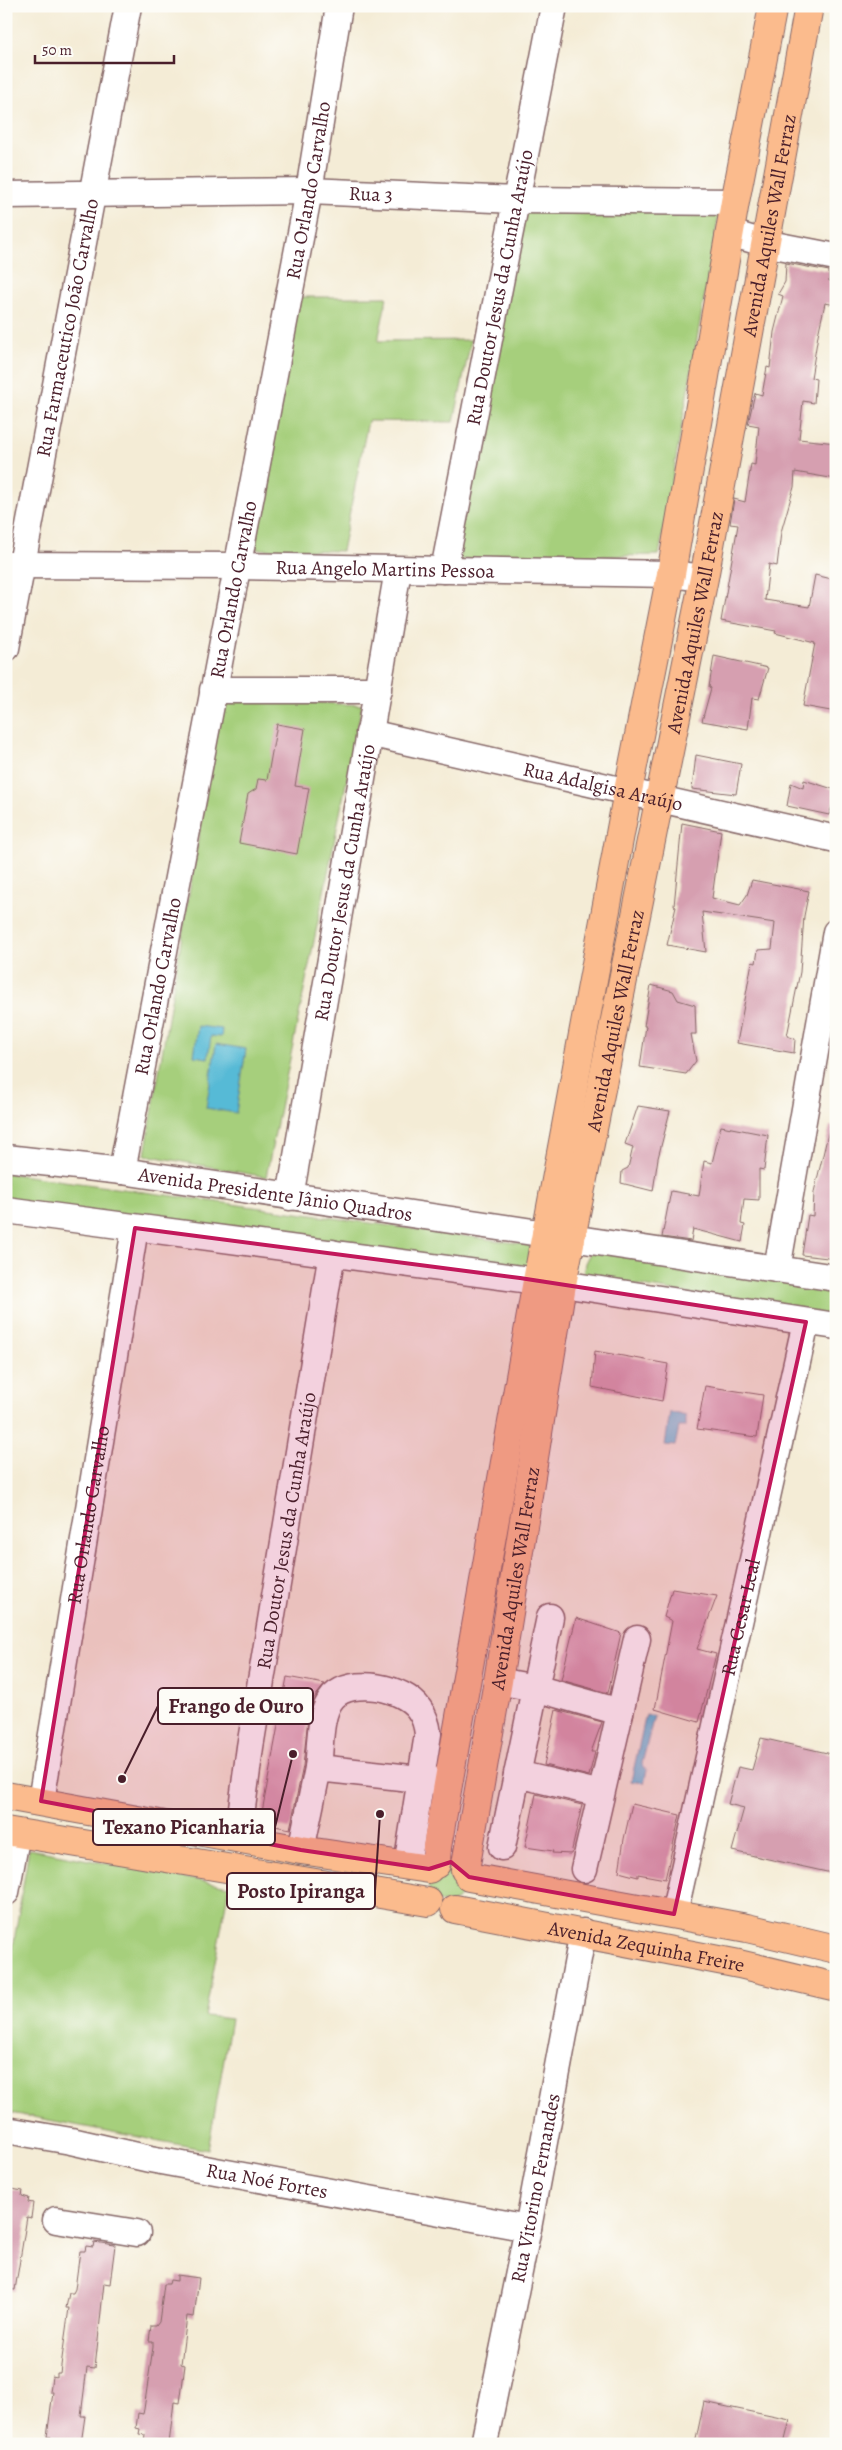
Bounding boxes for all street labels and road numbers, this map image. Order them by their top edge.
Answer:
street label: Rua Orlando Carvalho [279,99,337,282]
street label: Avenida Aquiles Wall Ferraz [735,112,802,340]
street label: Rua Doutor Jesus da Cunha Araújo [459,147,539,428]
street label: Rua 3 [348,179,394,208]
street label: Rua Farmaceutico João Carvalho [29,196,105,459]
street label: Rua Orlando Carvalho [203,498,263,681]
street label: Avenida Aquiles Wall Ferraz [659,509,729,737]
street label: Rua Angelo Martins Pessoa [275,553,496,584]
street label: Rua Doutor Jesus da Cunha Araújo [307,742,381,1023]
street label: Rua Adalgisa Araújo [521,755,686,817]
street label: Rua Orlando Carvalho [127,895,187,1077]
street label: Avenida Aquiles Wall Ferraz [579,907,650,1135]
street label: Avenida Presidente Jânio Quadros [136,1160,414,1228]
street label: Rua Doutor Jesus da Cunha Araújo [250,1390,322,1671]
street label: Rua Orlando Carvalho [60,1424,116,1606]
street label: Avenida Aquiles Wall Ferraz [483,1465,546,1693]
street label: Rua Cesar Leal [714,1556,766,1678]
street label: Avenida Zequinha Freire [545,1914,747,1978]
street label: Rua Vitorino Fernandes [504,2091,566,2285]
street label: Rua Noé Fortes [204,2156,330,2205]

